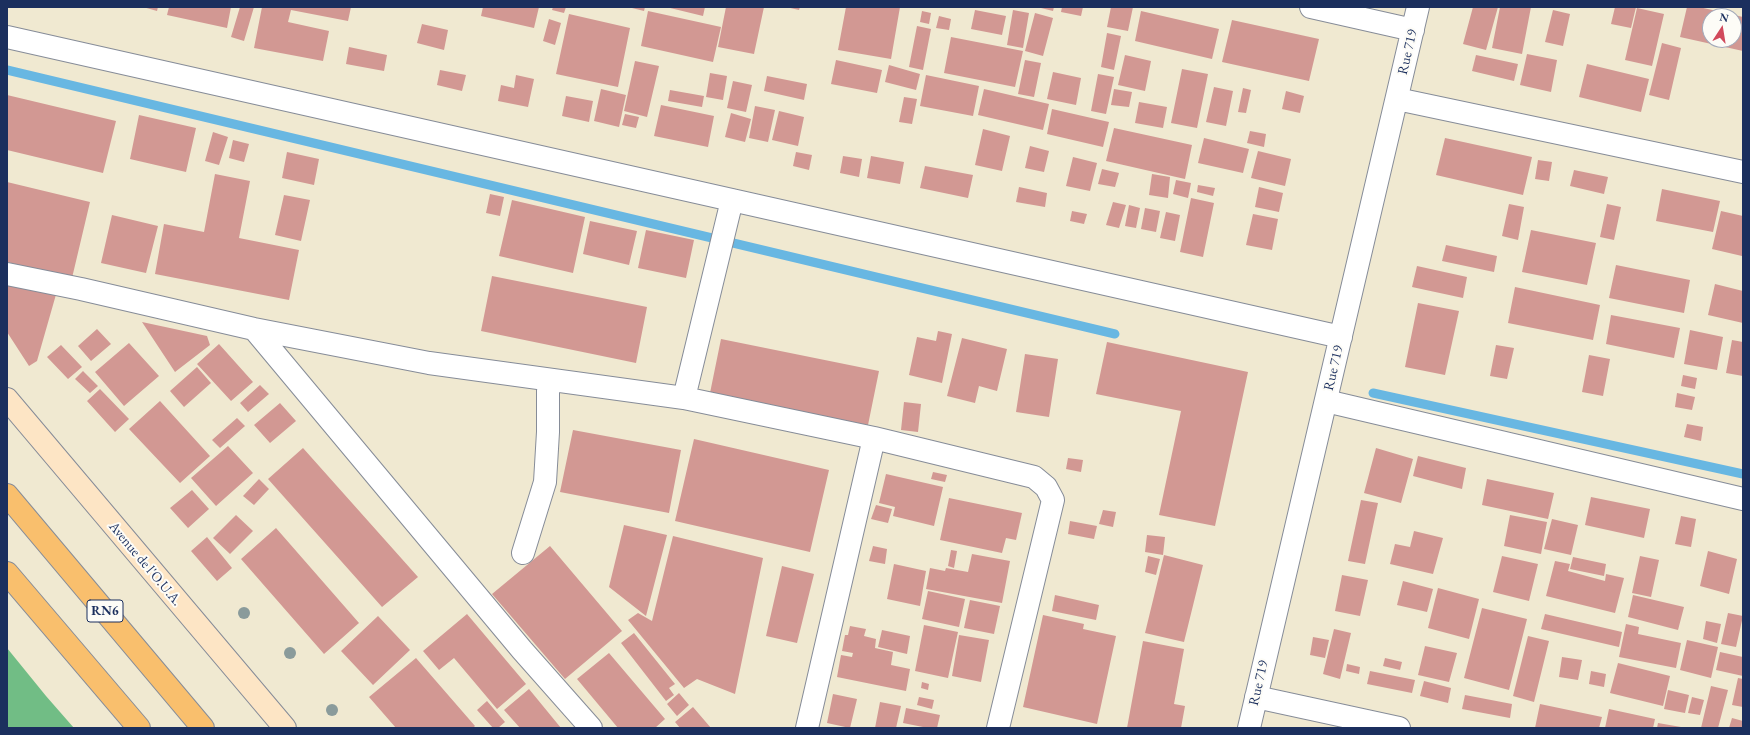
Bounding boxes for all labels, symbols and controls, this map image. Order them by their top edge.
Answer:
north arrow [1702,8,1742,48]
text: N [1718,9,1730,25]
street label: Rue 719 [1395,28,1421,76]
street label: Rue 719 [1321,344,1347,392]
street label: Avenue de l'O.U.A. [105,519,185,609]
road number: RN6 [87,600,123,622]
street label: Rue 719 [1246,659,1272,707]

